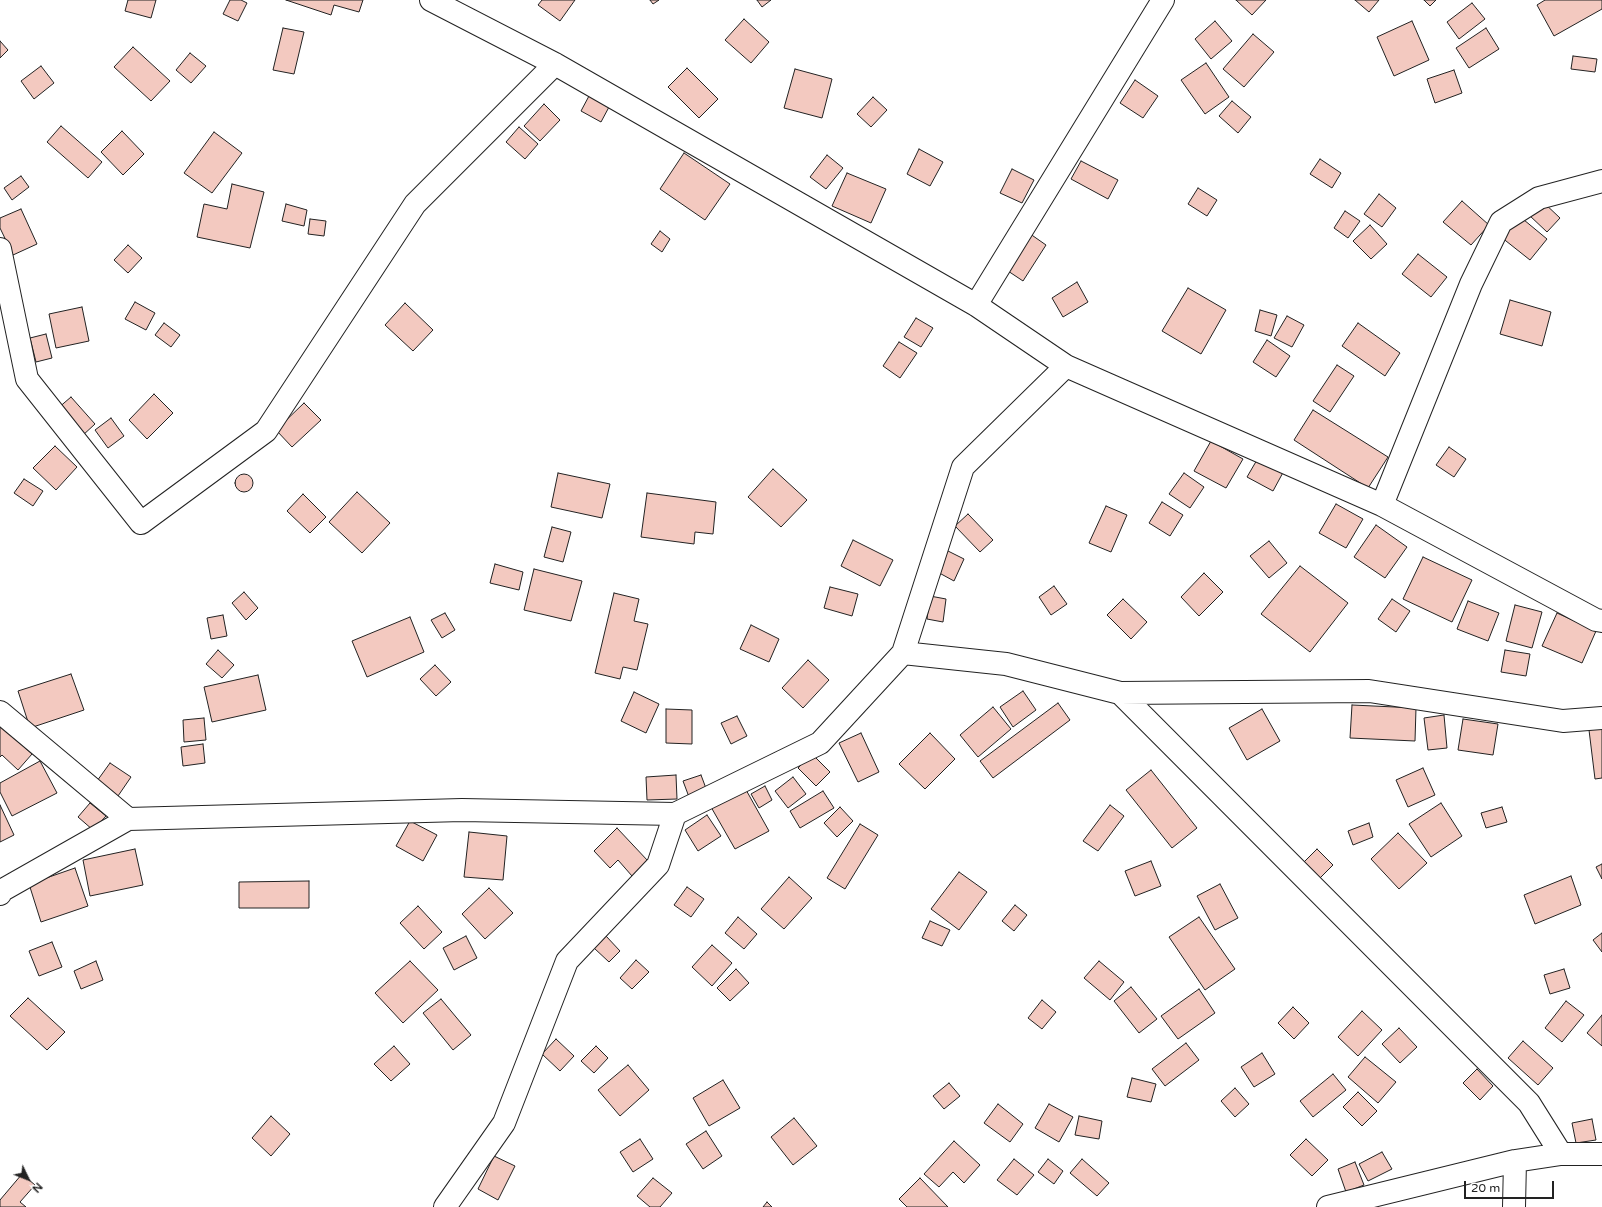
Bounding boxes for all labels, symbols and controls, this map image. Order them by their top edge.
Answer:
north arrow [8,1159,48,1199]
scale bar [1466,1173,1556,1199]
text: N [29,1180,45,1195]
text: 20 m [1471,1181,1500,1195]

